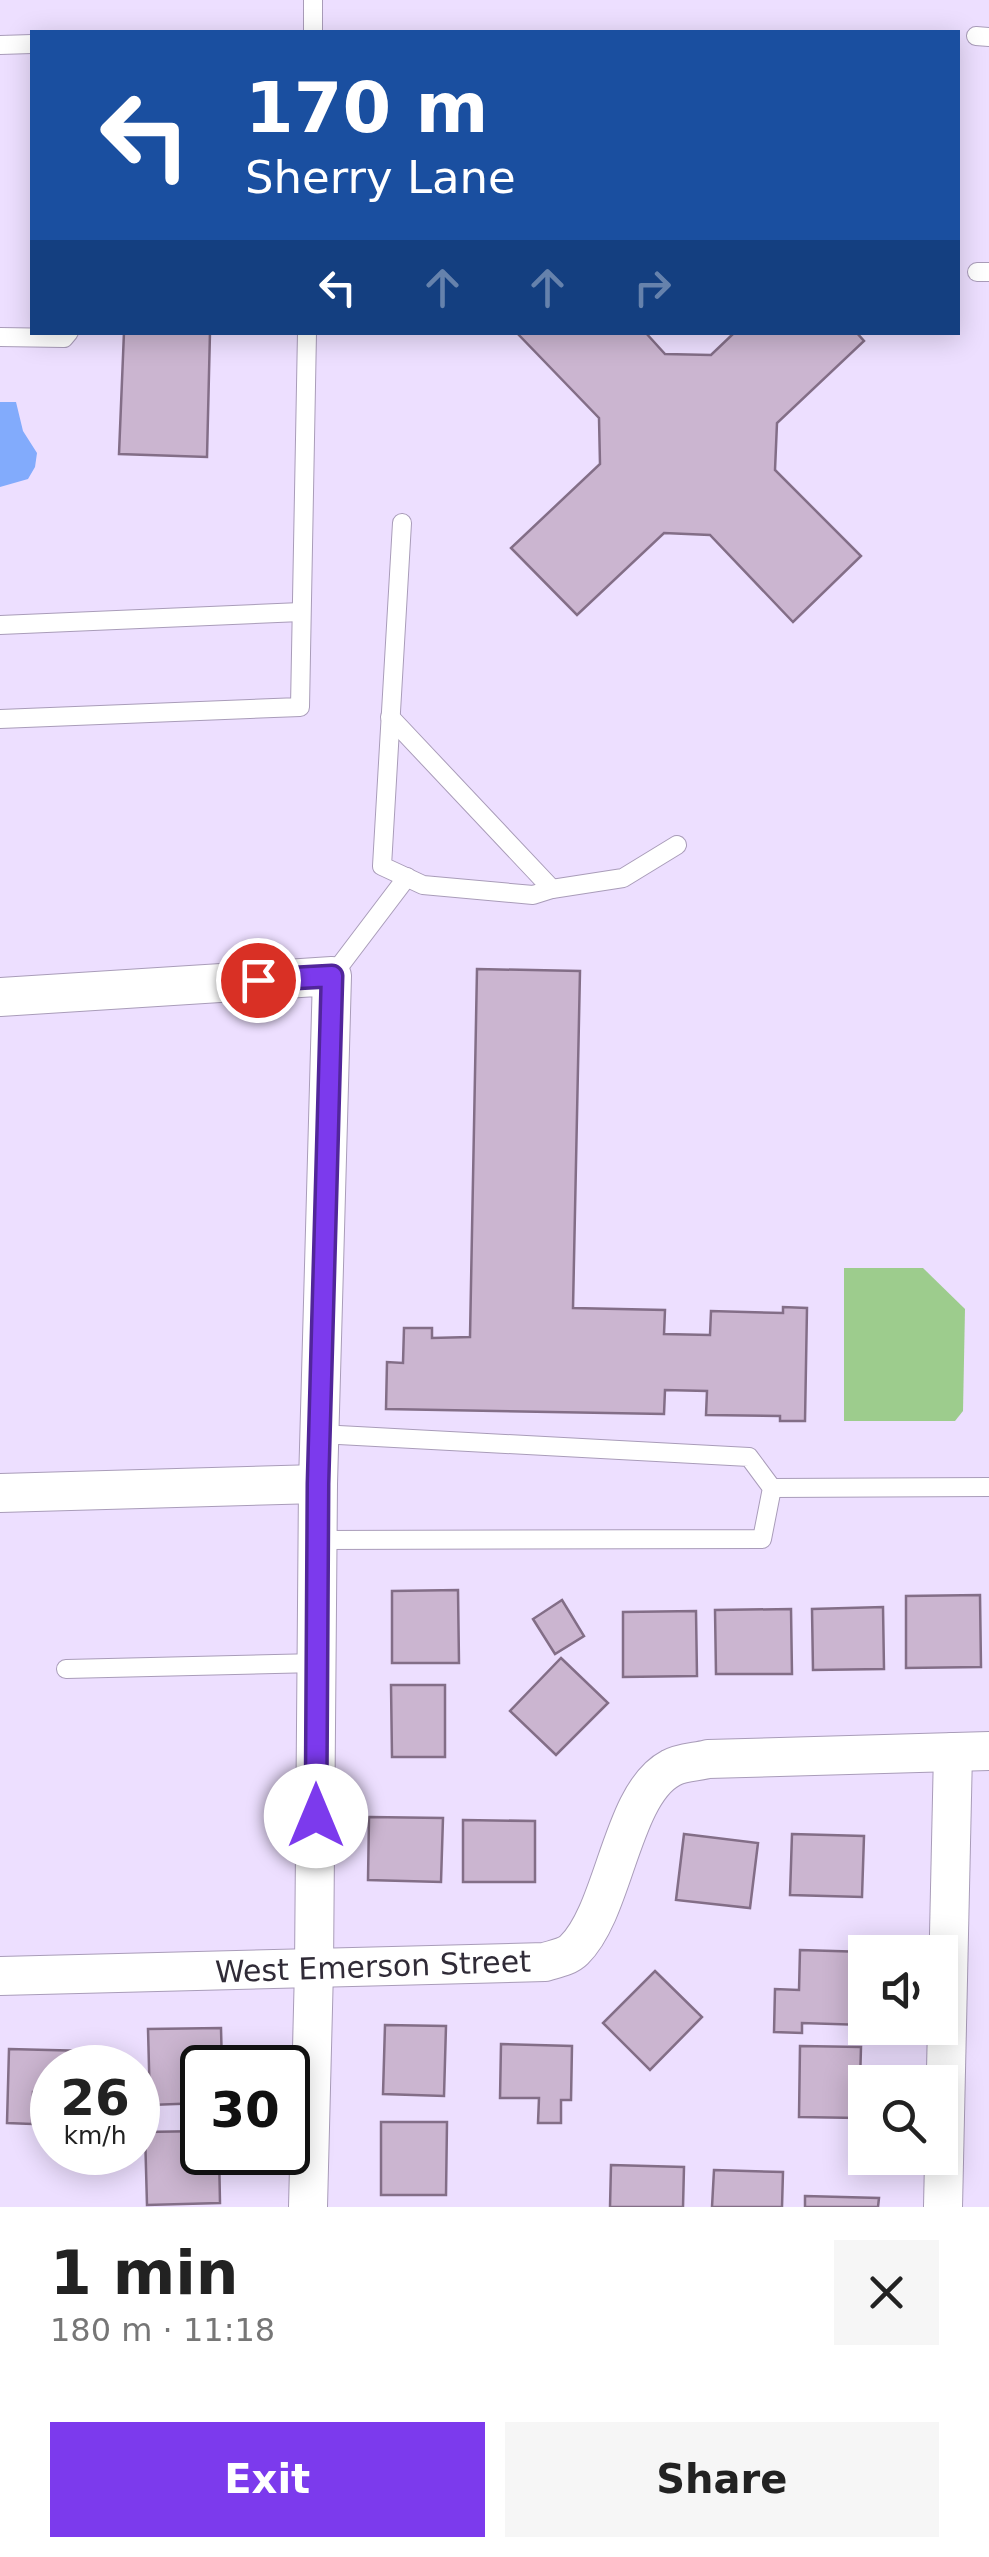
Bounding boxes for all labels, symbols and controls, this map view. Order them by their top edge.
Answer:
text: 170 m [245,67,488,149]
icon: left [80,70,210,200]
text: Sherry Lane [245,151,516,204]
icon: left [310,260,365,315]
icon: ahead [415,260,470,315]
icon: ahead [520,260,575,315]
icon: right [625,260,680,315]
pin [216,938,301,1023]
icon: arrive [231,953,286,1008]
position arrow [264,1764,368,1868]
map controls [848,1935,958,2175]
button: sound [848,1935,958,2045]
street label: West Emerson Street [214,1943,532,1990]
speed limit sign: 30 [180,2045,310,2175]
button: search [848,2065,958,2175]
text: 26 [60,2069,130,2127]
text: km/h [63,2121,127,2150]
text: 1 min [50,2238,238,2308]
button: close [834,2240,939,2345]
text: 180 m · 11:18 [50,2311,275,2349]
button: Exit [50,2422,485,2537]
button: Share [505,2422,939,2537]

